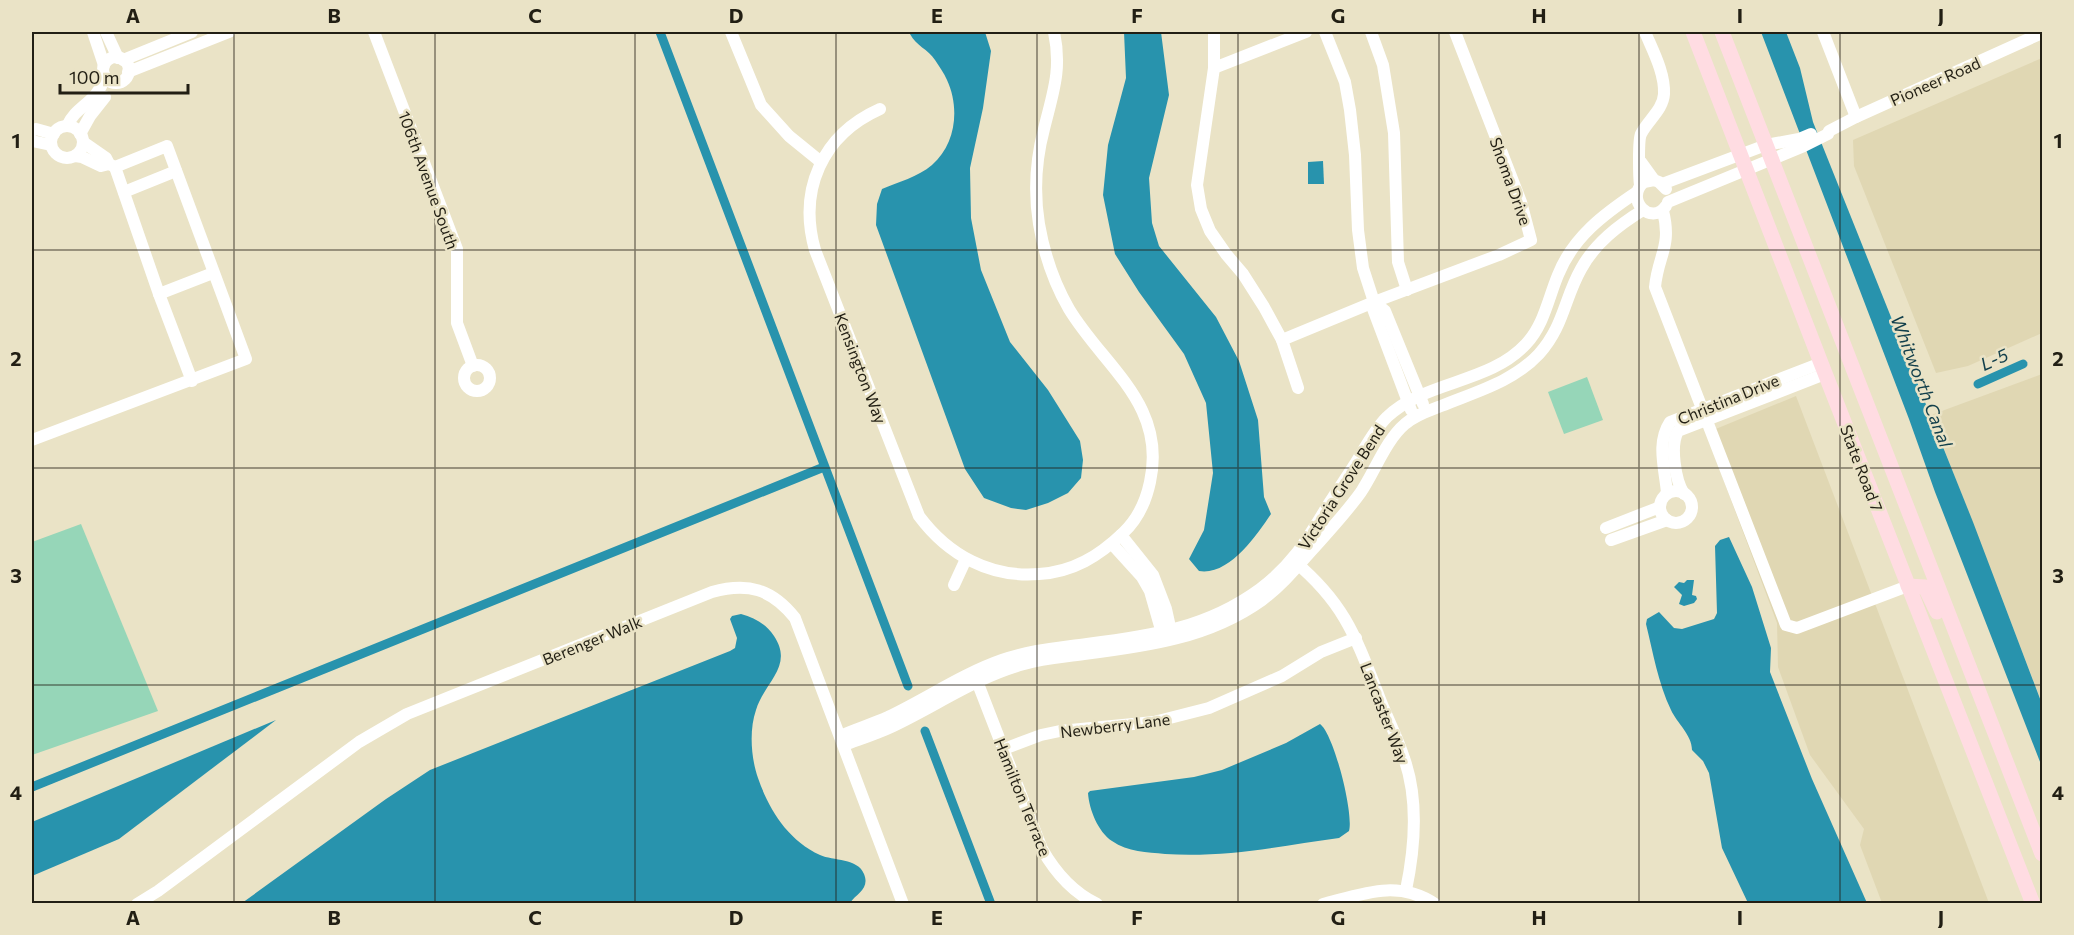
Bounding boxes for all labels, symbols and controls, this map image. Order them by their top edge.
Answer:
text: A [126,3,140,27]
text: B [327,3,341,27]
text: C [528,3,542,27]
text: D [729,3,743,27]
text: E [931,3,943,27]
text: F [1131,3,1143,27]
text: G [1331,3,1345,27]
text: H [1532,3,1547,27]
text: I [1737,3,1743,27]
text: J [1938,3,1944,27]
street label: Pioneer Road [1887,53,1983,109]
scale bar [60,57,188,95]
text: 100 m [69,66,119,88]
street label: 106th Avenue South [395,108,463,252]
text: 1 [11,128,21,152]
text: 1 [2053,128,2063,152]
street label: Shoma Drive [1486,134,1536,228]
street label: Kensington Way [831,310,891,426]
water label: Whitworth Canal [1887,312,1958,451]
water label: L-5 [1977,343,2012,375]
text: 2 [10,346,22,370]
text: 2 [2052,346,2064,370]
street label: Christina Drive [1674,370,1782,428]
street label: Victoria Grove Bend [1294,421,1388,553]
street label: State Road 7 [1837,422,1887,514]
text: 3 [10,563,22,587]
text: 3 [2052,563,2064,587]
street label: Berenger Walk [540,611,645,669]
street label: Lancaster Way [1357,660,1413,766]
street label: Newberry Lane [1059,709,1171,741]
street label: Hamilton Terrace [991,735,1055,859]
text: 4 [10,780,22,804]
text: 4 [2052,780,2064,804]
text: A [126,905,140,929]
text: B [327,905,341,929]
text: C [528,905,542,929]
text: D [729,905,743,929]
text: E [931,905,943,929]
text: F [1131,905,1143,929]
text: G [1331,905,1345,929]
text: H [1532,905,1547,929]
text: I [1737,905,1743,929]
text: J [1938,905,1944,929]

